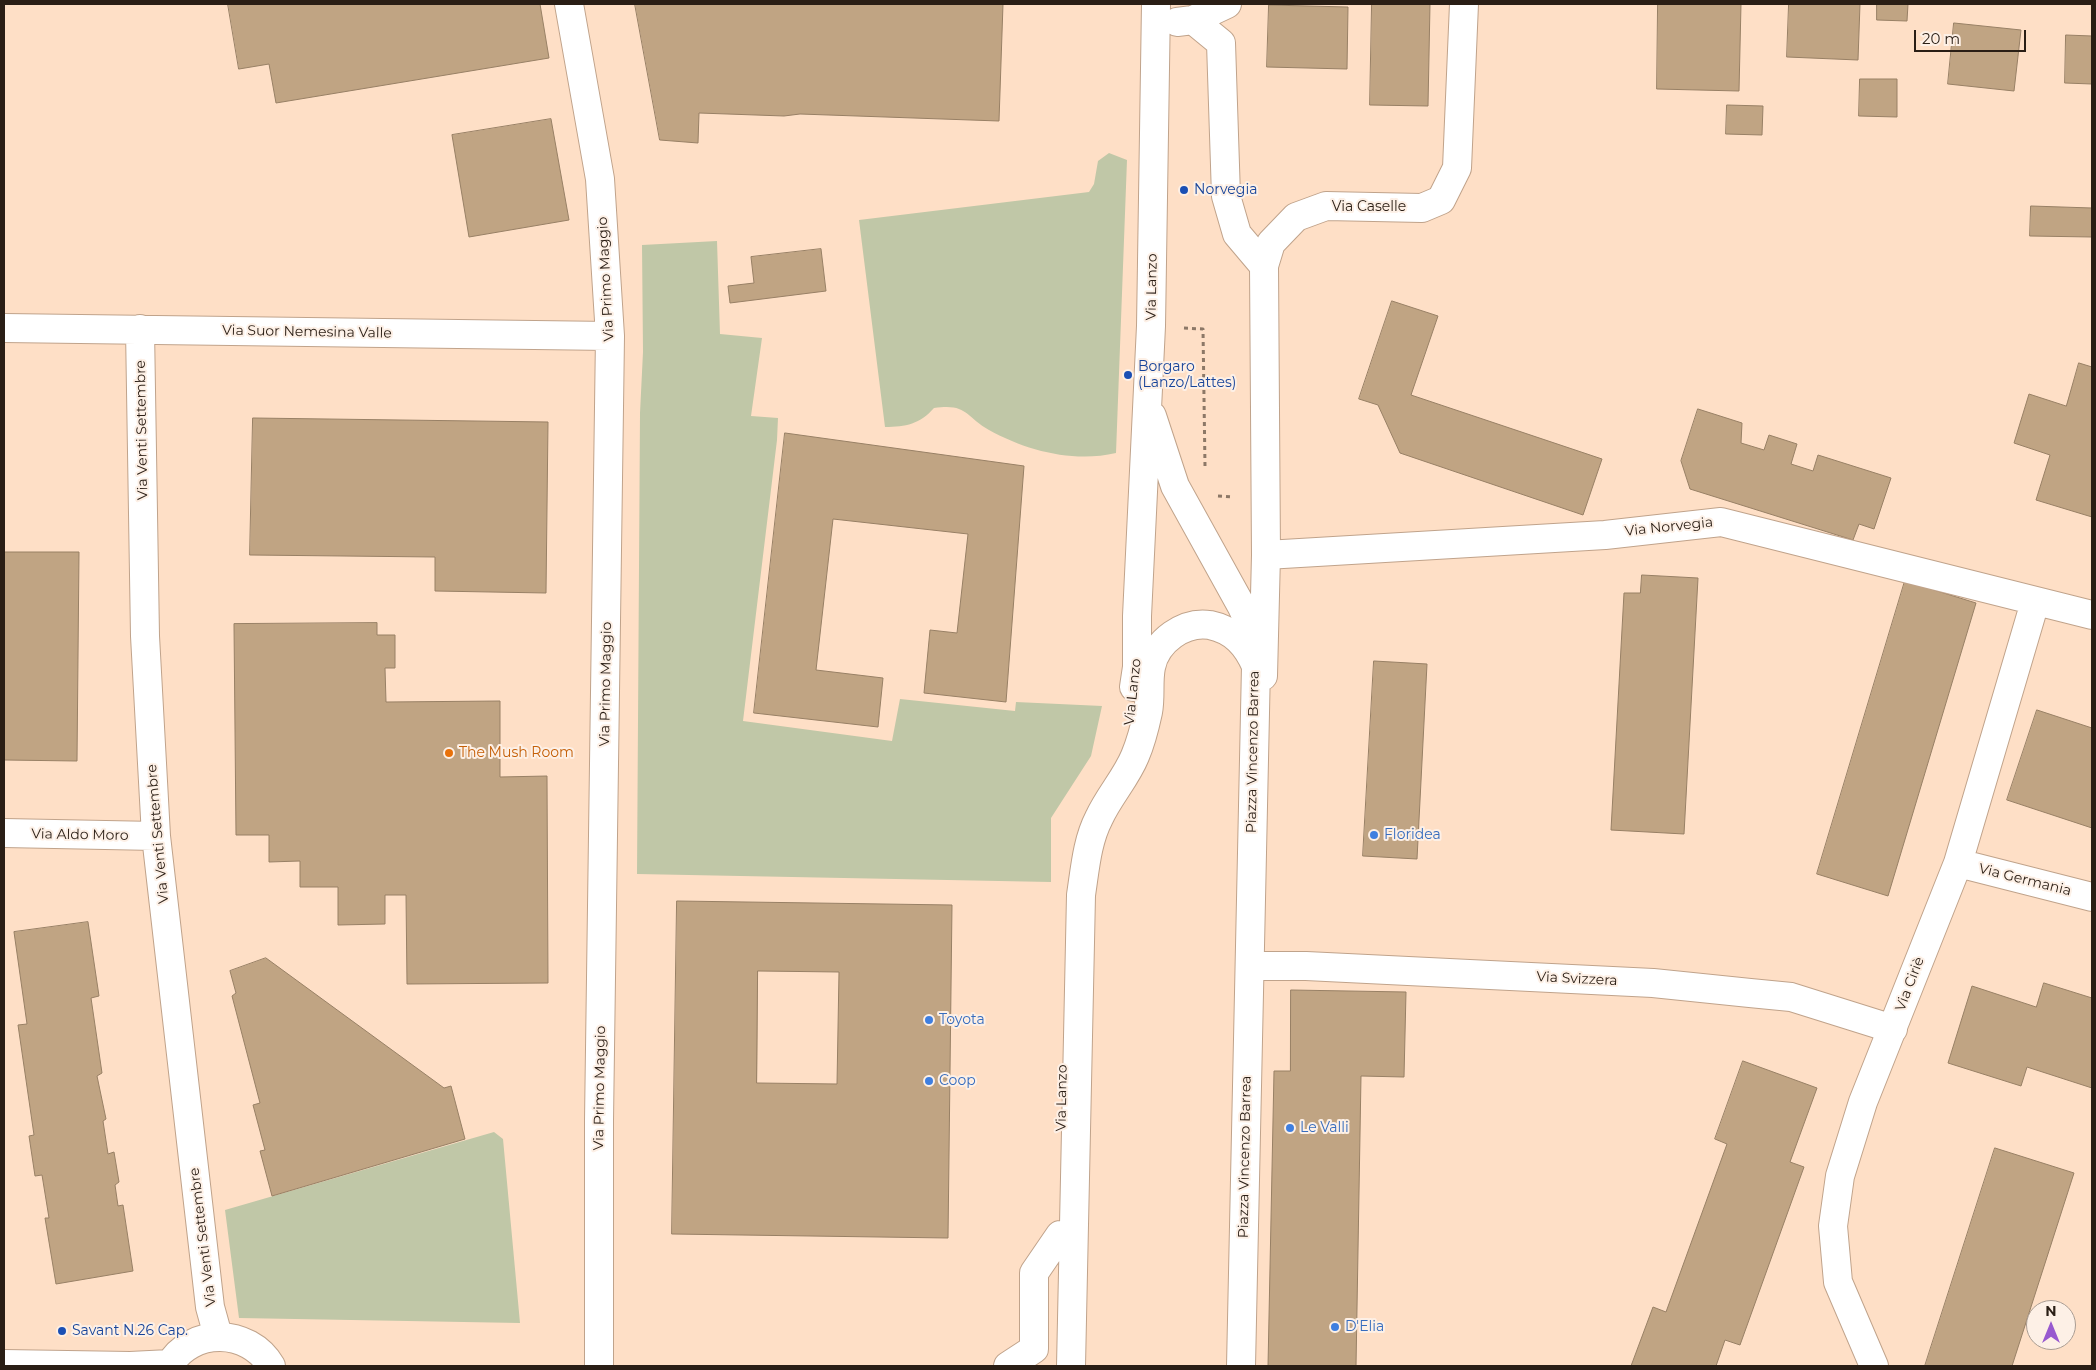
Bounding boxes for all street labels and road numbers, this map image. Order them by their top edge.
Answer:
street label: Via Caselle [1332,199,1406,215]
street label: Via Primo Maggio [594,216,618,342]
street label: Via Lanzo [1143,253,1161,321]
street label: Via Suor Nemesina Valle [222,322,392,342]
street label: Via Venti Settembre [132,360,152,500]
street label: Via Norvegia [1624,514,1714,540]
street label: Via Primo Maggio [597,621,615,747]
street label: Via Lanzo [1121,658,1145,726]
street label: Piazza Vincenzo Barrea [1243,671,1263,833]
street label: Via Venti Settembre [144,764,172,904]
street label: Via Aldo Moro [31,826,129,844]
street label: Via Germania [1977,860,2073,900]
street label: Via Ciriè [1892,955,1928,1013]
street label: Via Svizzera [1536,968,1618,990]
street label: Via Primo Maggio [591,1025,609,1151]
street label: Via Lanzo [1053,1064,1071,1132]
street label: Piazza Vincenzo Barrea [1235,1076,1255,1238]
street label: Via Venti Settembre [186,1167,220,1307]

